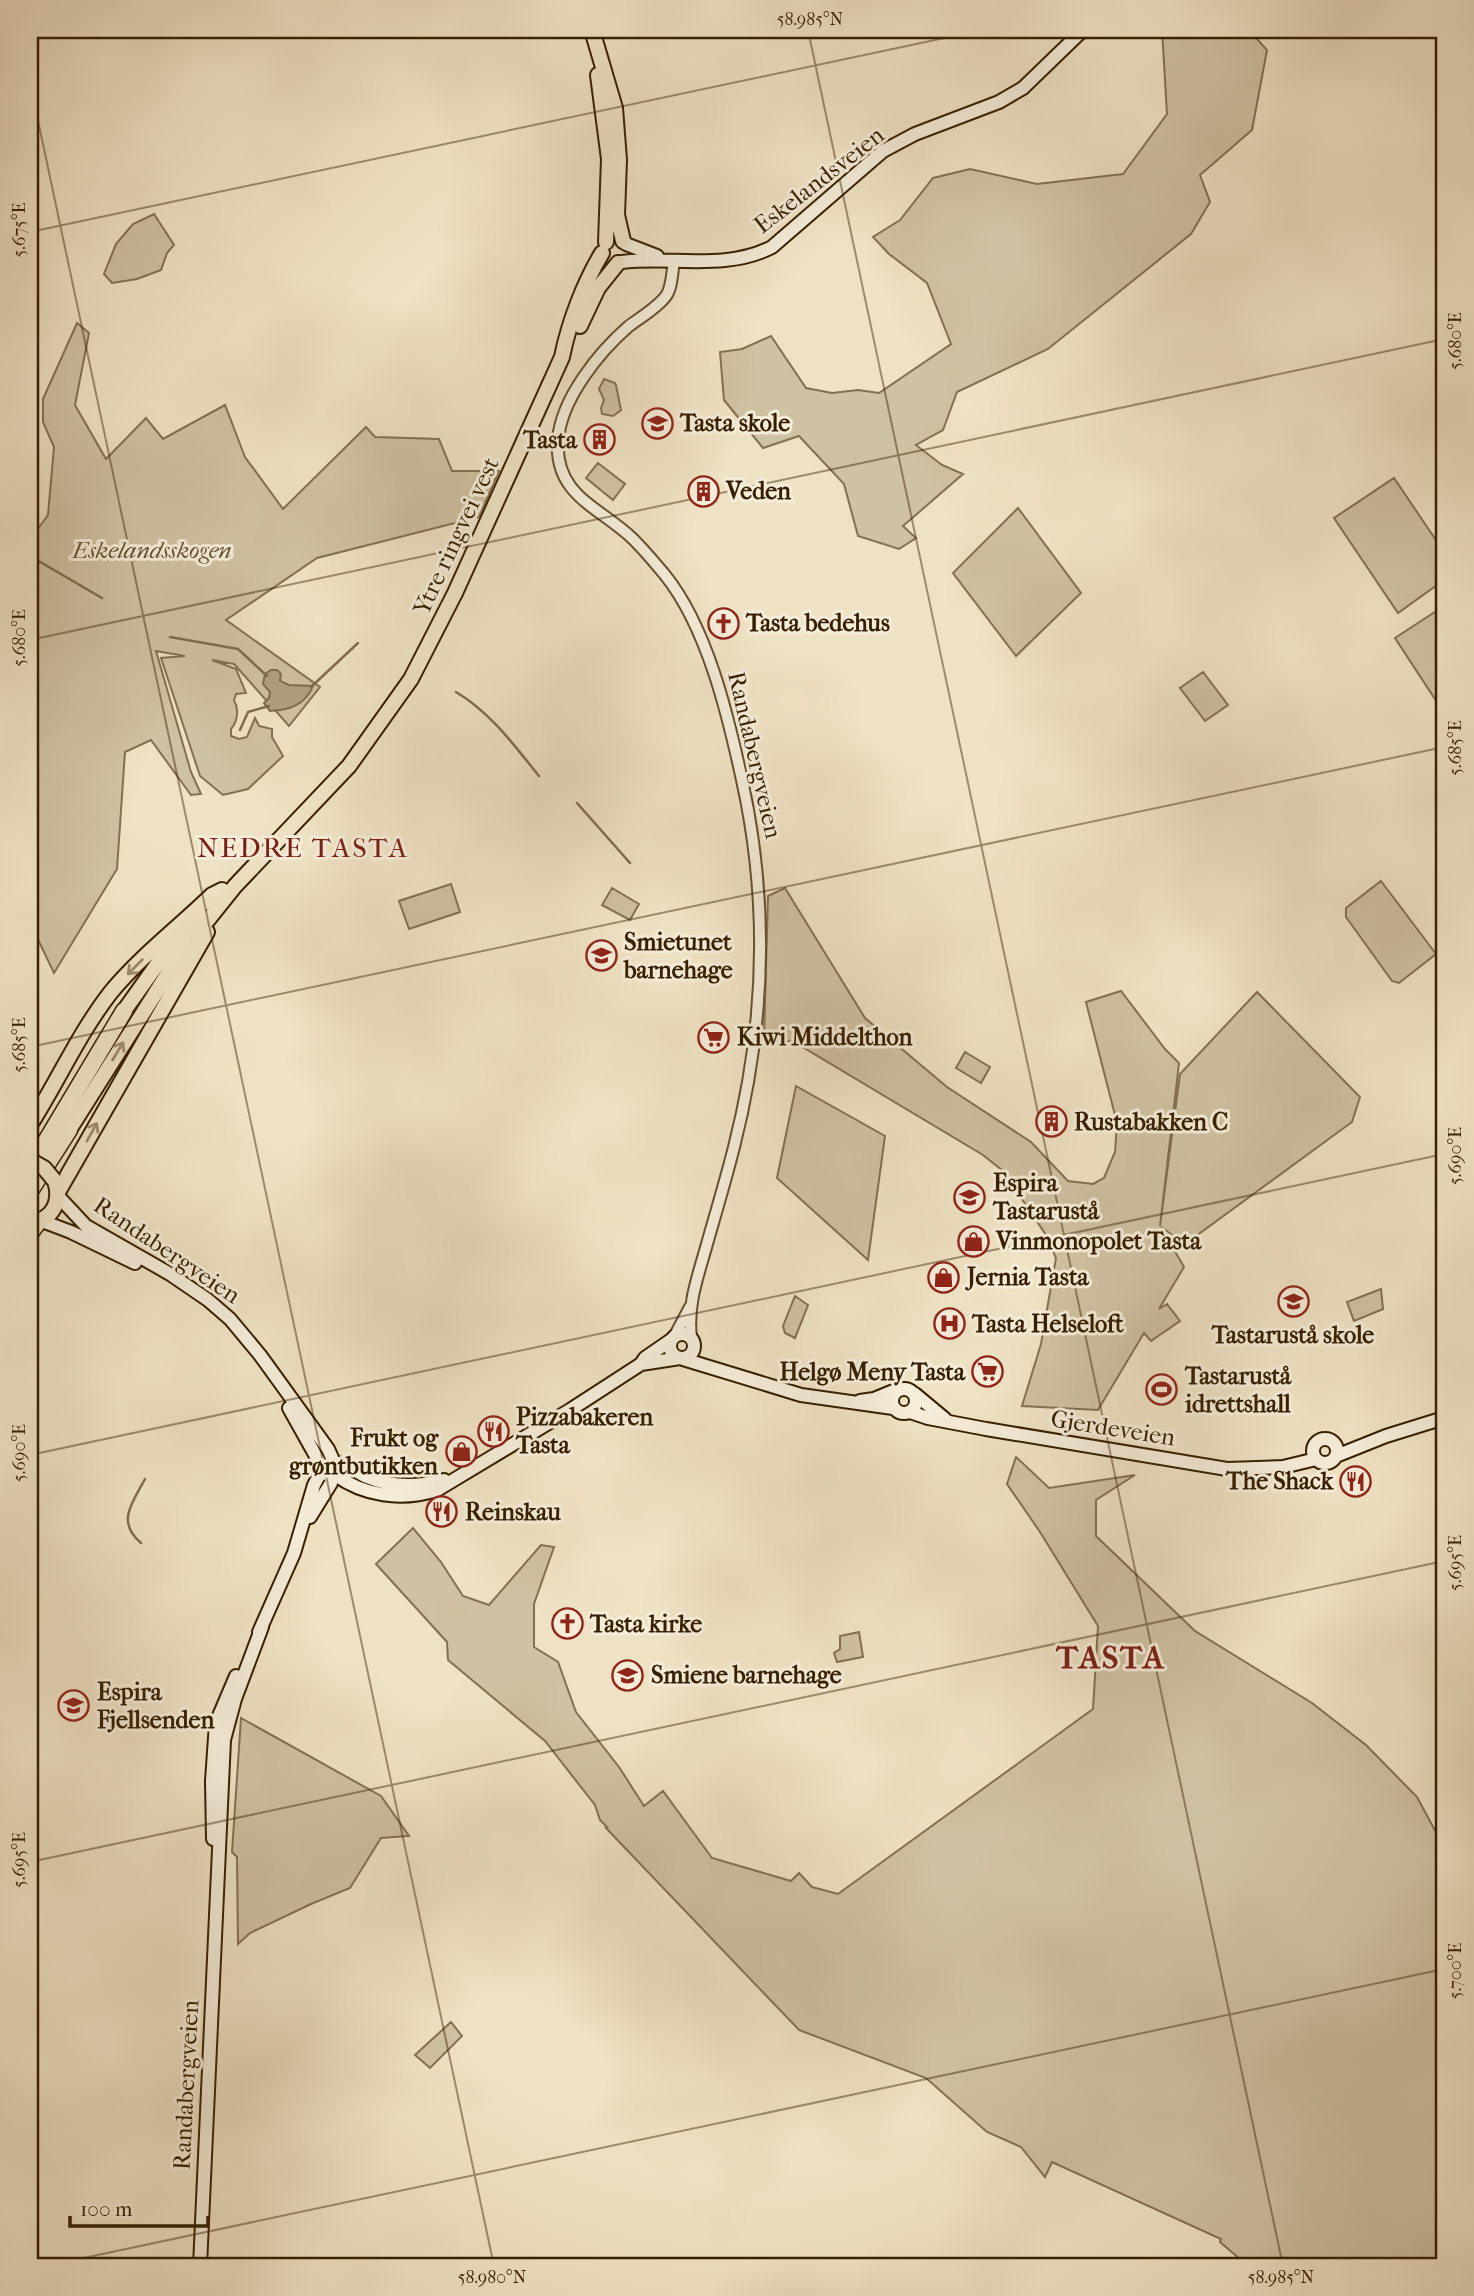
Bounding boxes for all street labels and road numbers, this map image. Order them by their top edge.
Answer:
street label: Eskelandsveien [749,121,889,239]
street label: Ytre ringvei vest [407,452,505,620]
street label: Randabergveien [722,669,788,841]
street label: Randabergveien [88,1191,246,1309]
street label: Gjerdeveien [1049,1404,1177,1452]
street label: Randabergveien [168,1999,204,2171]

